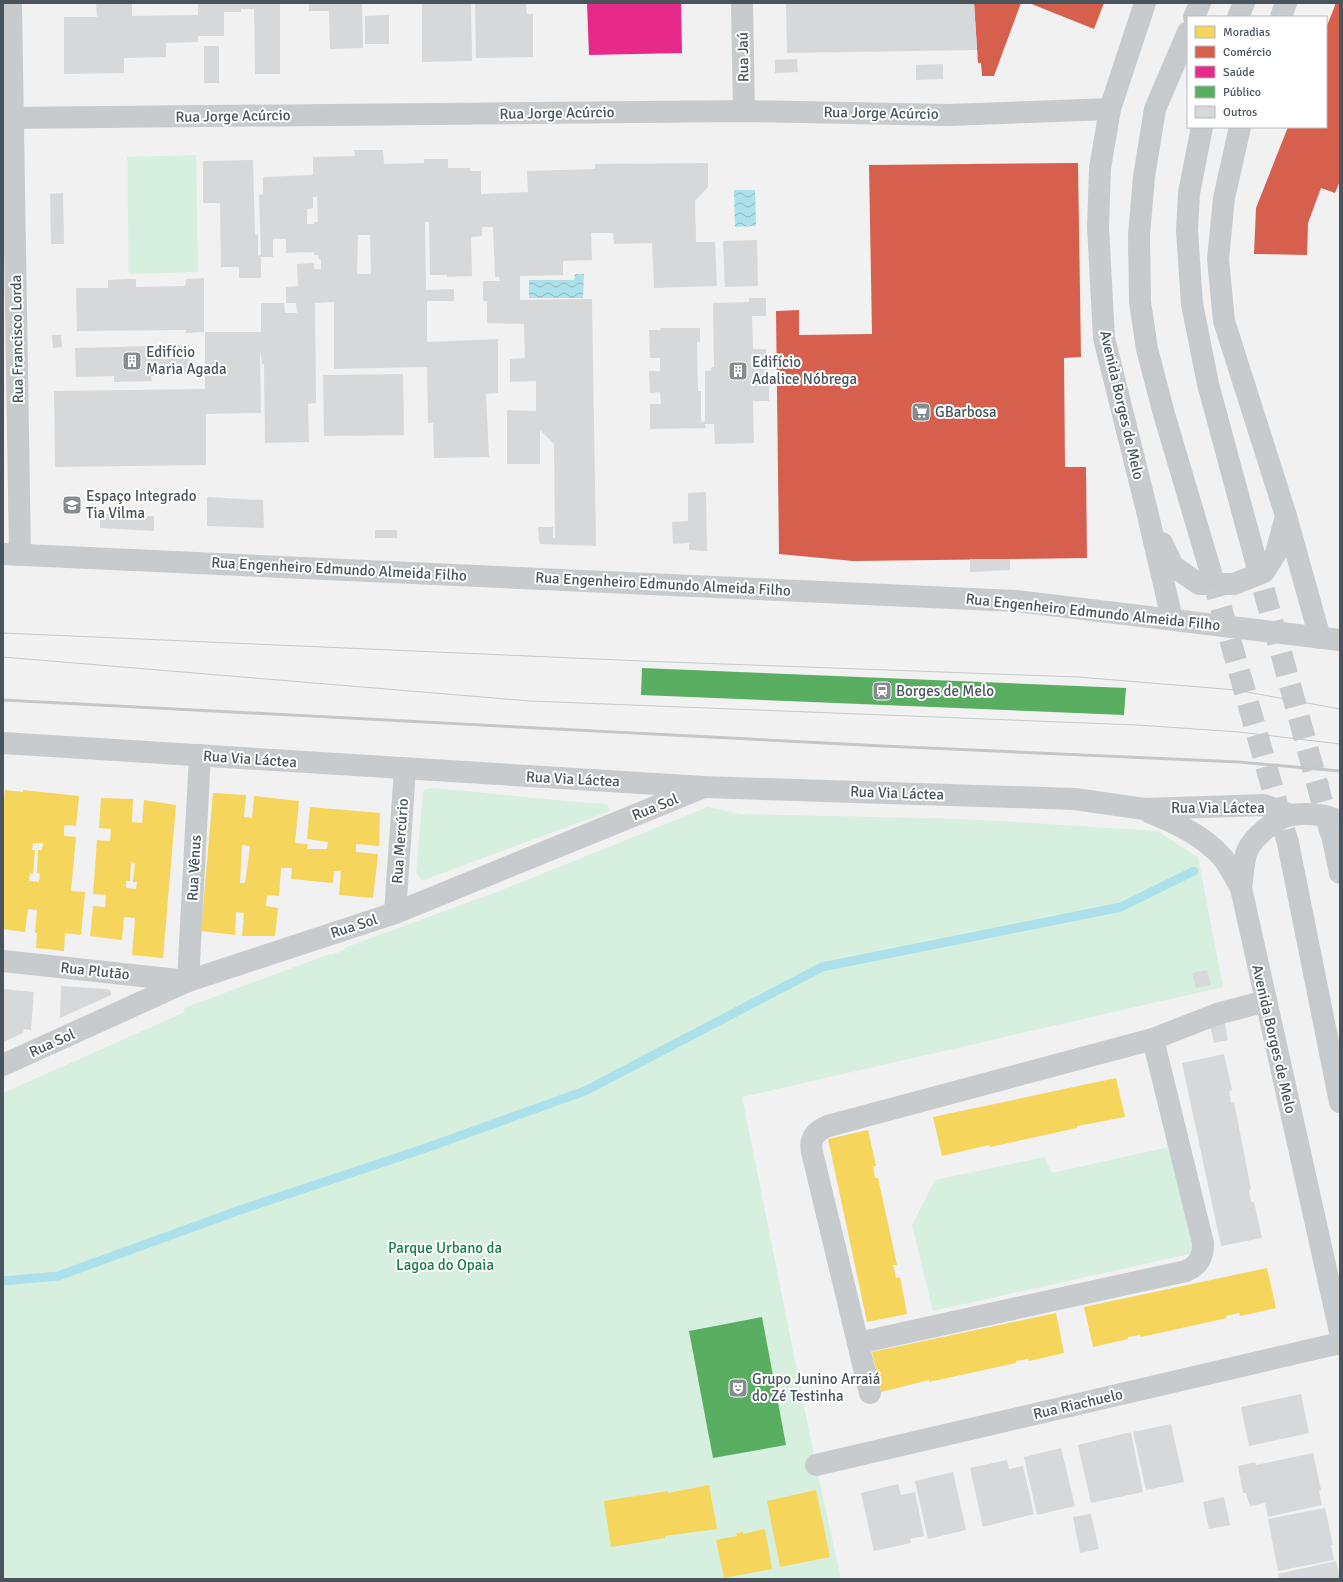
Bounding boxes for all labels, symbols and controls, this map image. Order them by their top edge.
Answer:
legend [1187,16,1327,128]
text: Moradias [1223,25,1270,40]
street label: Rua Jaú [734,32,752,82]
text: Comércio [1223,45,1271,60]
text: Saúde [1223,65,1255,80]
text: Público [1223,85,1261,100]
street label: Rua Jorge Acúrcio [499,103,615,123]
street label: Rua Jorge Acúrcio [823,103,939,123]
text: Outros [1223,105,1257,120]
street label: Rua Jorge Acúrcio [175,106,291,126]
street label: Rua Francisco Lorda [7,275,27,403]
street label: Avenida Borges de Melo [1096,329,1148,481]
place label: Edifício Maria Agada [146,343,227,378]
building icon: Edifício Maria Agada [121,350,143,372]
place label: Edifício Adalice Nóbrega [752,353,857,388]
building icon: Edifício Adalice Nóbrega [727,360,749,382]
supermarket icon: GBarbosa [910,401,932,423]
place label: GBarbosa [935,403,997,421]
place label: Espaço Integrado Tia Vilma [86,487,197,522]
school or university icon: Espaço Integrado Tia Vilma [61,494,83,516]
street label: Rua Engenheiro Edmundo Almeida Filho [211,553,467,585]
street label: Rua Engenheiro Edmundo Almeida Filho [535,568,791,600]
street label: Rua Engenheiro Edmundo Almeida Filho [965,590,1221,634]
station icon: Borges de Melo [871,680,893,702]
place label: Borges de Melo [896,682,994,700]
street label: Rua Via Láctea [203,747,297,771]
street label: Rua Via Láctea [526,768,620,790]
street label: Rua Via Láctea [850,782,944,804]
street label: Rua Sol [629,790,681,824]
street label: Rua Mercúrio [388,797,412,884]
street label: Rua Via Láctea [1171,799,1265,817]
street label: Rua Vênus [183,834,205,901]
street label: Rua Sol [328,910,380,942]
street label: Rua Plutão [60,958,131,984]
street label: Avenida Borges de Melo [1248,963,1300,1115]
street label: Rua Sol [26,1025,78,1061]
park label: Parque Urbano da Lagoa do Opaia [388,1239,502,1274]
place label: Grupo Junino Arraiá do Zé Testinha [752,1370,880,1405]
theatre icon: Grupo Junino Arraiá do Zé Testinha [727,1377,749,1399]
street label: Rua Riachuelo [1031,1385,1125,1423]

